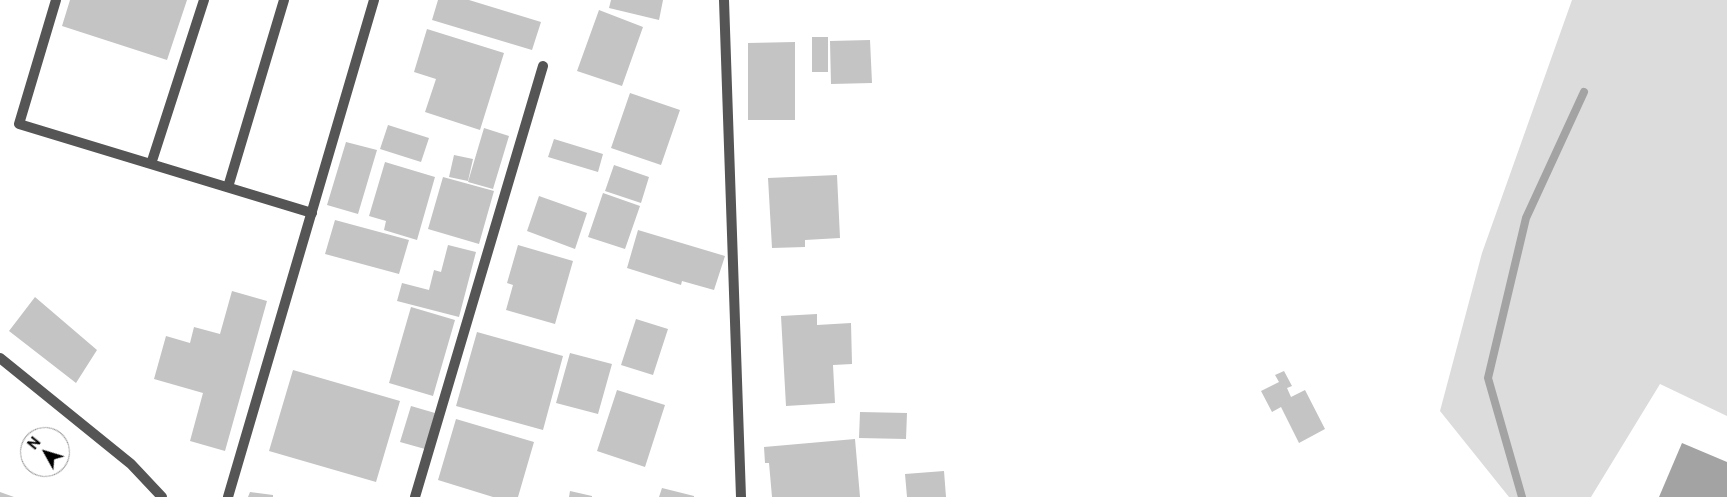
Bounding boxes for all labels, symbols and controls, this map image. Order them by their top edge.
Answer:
north arrow [20,427,70,477]
text: N [24,434,44,452]

